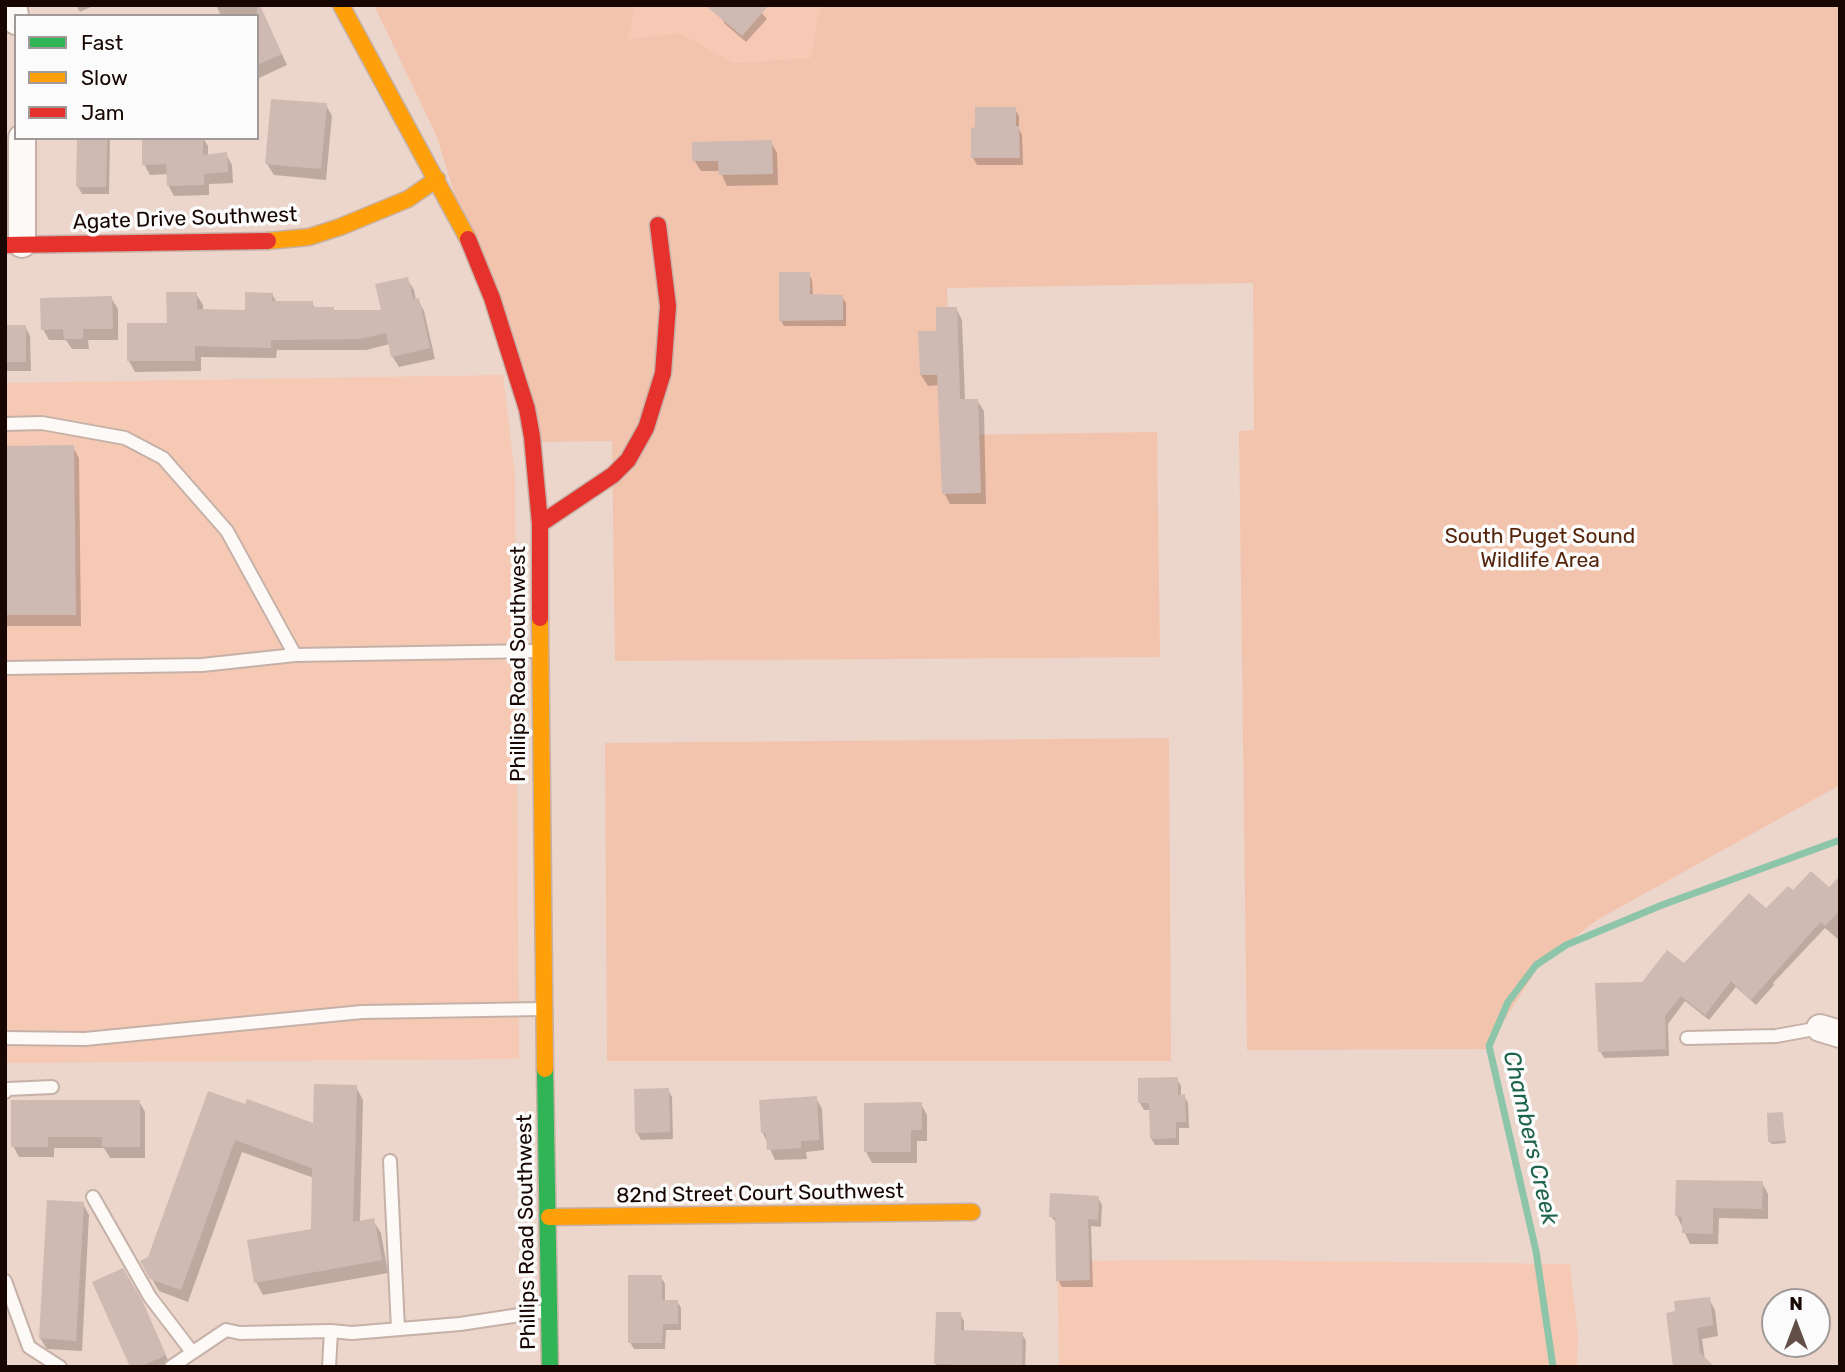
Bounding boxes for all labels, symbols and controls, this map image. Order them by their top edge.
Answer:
legend [14,14,259,140]
text: Fast [81,30,123,55]
text: Slow [81,65,128,90]
text: Jam [81,100,125,125]
street label: Agate Drive Southwest [72,202,298,236]
park label: South Puget Sound Wildlife Area [1445,524,1635,574]
street label: Phillips Road Southwest [506,546,532,782]
water label: Chambers Creek [1497,1048,1563,1228]
street label: Phillips Road Southwest [512,1114,542,1350]
street label: 82nd Street Court Southwest [616,1179,904,1209]
north arrow [1761,1288,1831,1358]
text: N [1789,1292,1803,1315]

